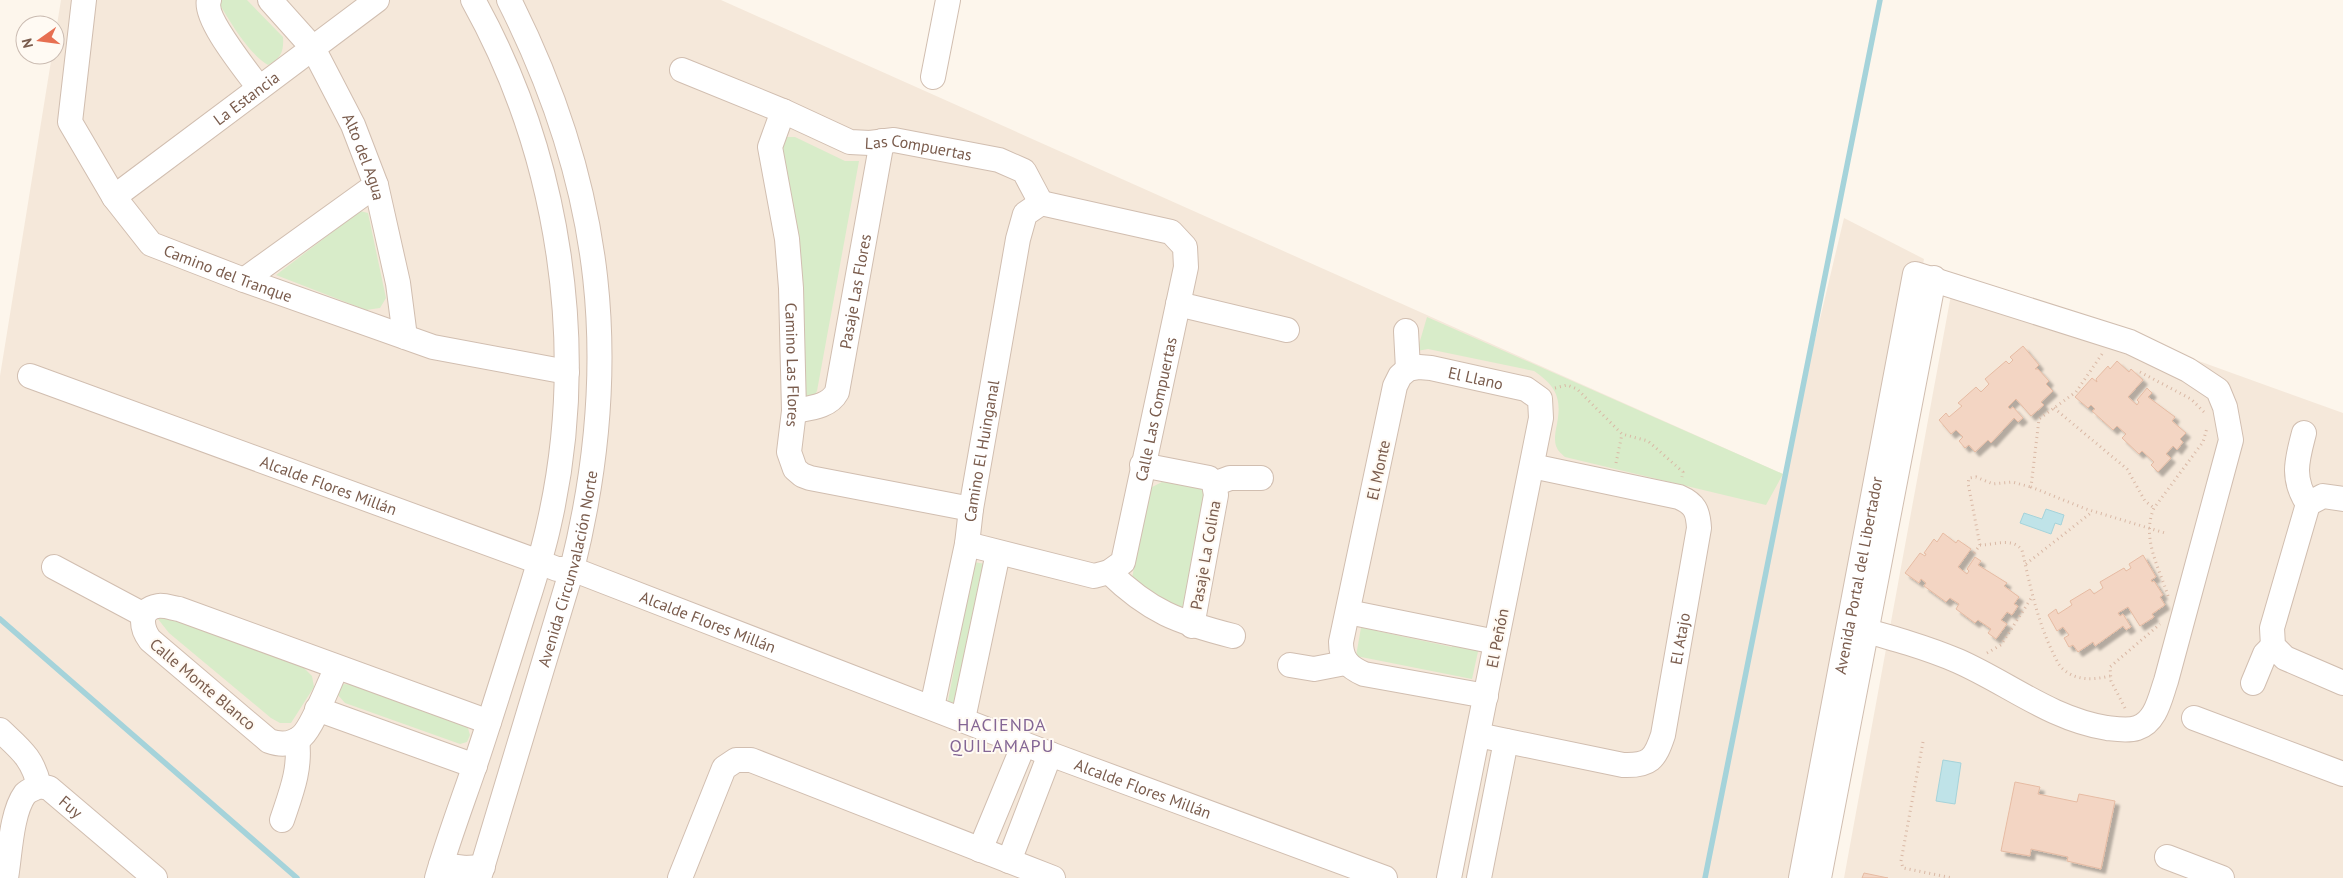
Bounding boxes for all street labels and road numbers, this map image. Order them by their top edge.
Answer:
street label: La Estancia [209,67,283,129]
street label: Alto del Agua [339,110,389,202]
street label: Las Compuertas [864,130,974,165]
street label: Pasaje Las Flores [835,232,875,351]
street label: Camino del Tranque [161,240,295,306]
street label: Camino Las Flores [781,302,804,429]
street label: Calle Las Compuertas [1130,335,1181,483]
street label: El Llano [1446,362,1505,394]
street label: Camino El Huinganal [960,378,1003,523]
street label: El Monte [1362,438,1394,502]
street label: Alcalde Flores Millán [258,451,400,519]
street label: Avenida Circunvalación Norte [533,469,601,669]
street label: Avenida Portal del Libertador [1830,474,1887,676]
street label: Pasaje La Colina [1186,499,1224,611]
street label: Alcalde Flores Millán [637,586,779,657]
street label: El Peñón [1481,607,1513,669]
street label: El Atajo [1665,611,1694,666]
street label: Calle Monte Blanco [146,634,260,734]
street label: Alcalde Flores Millán [1072,754,1214,823]
street label: Fuy [55,791,87,822]

